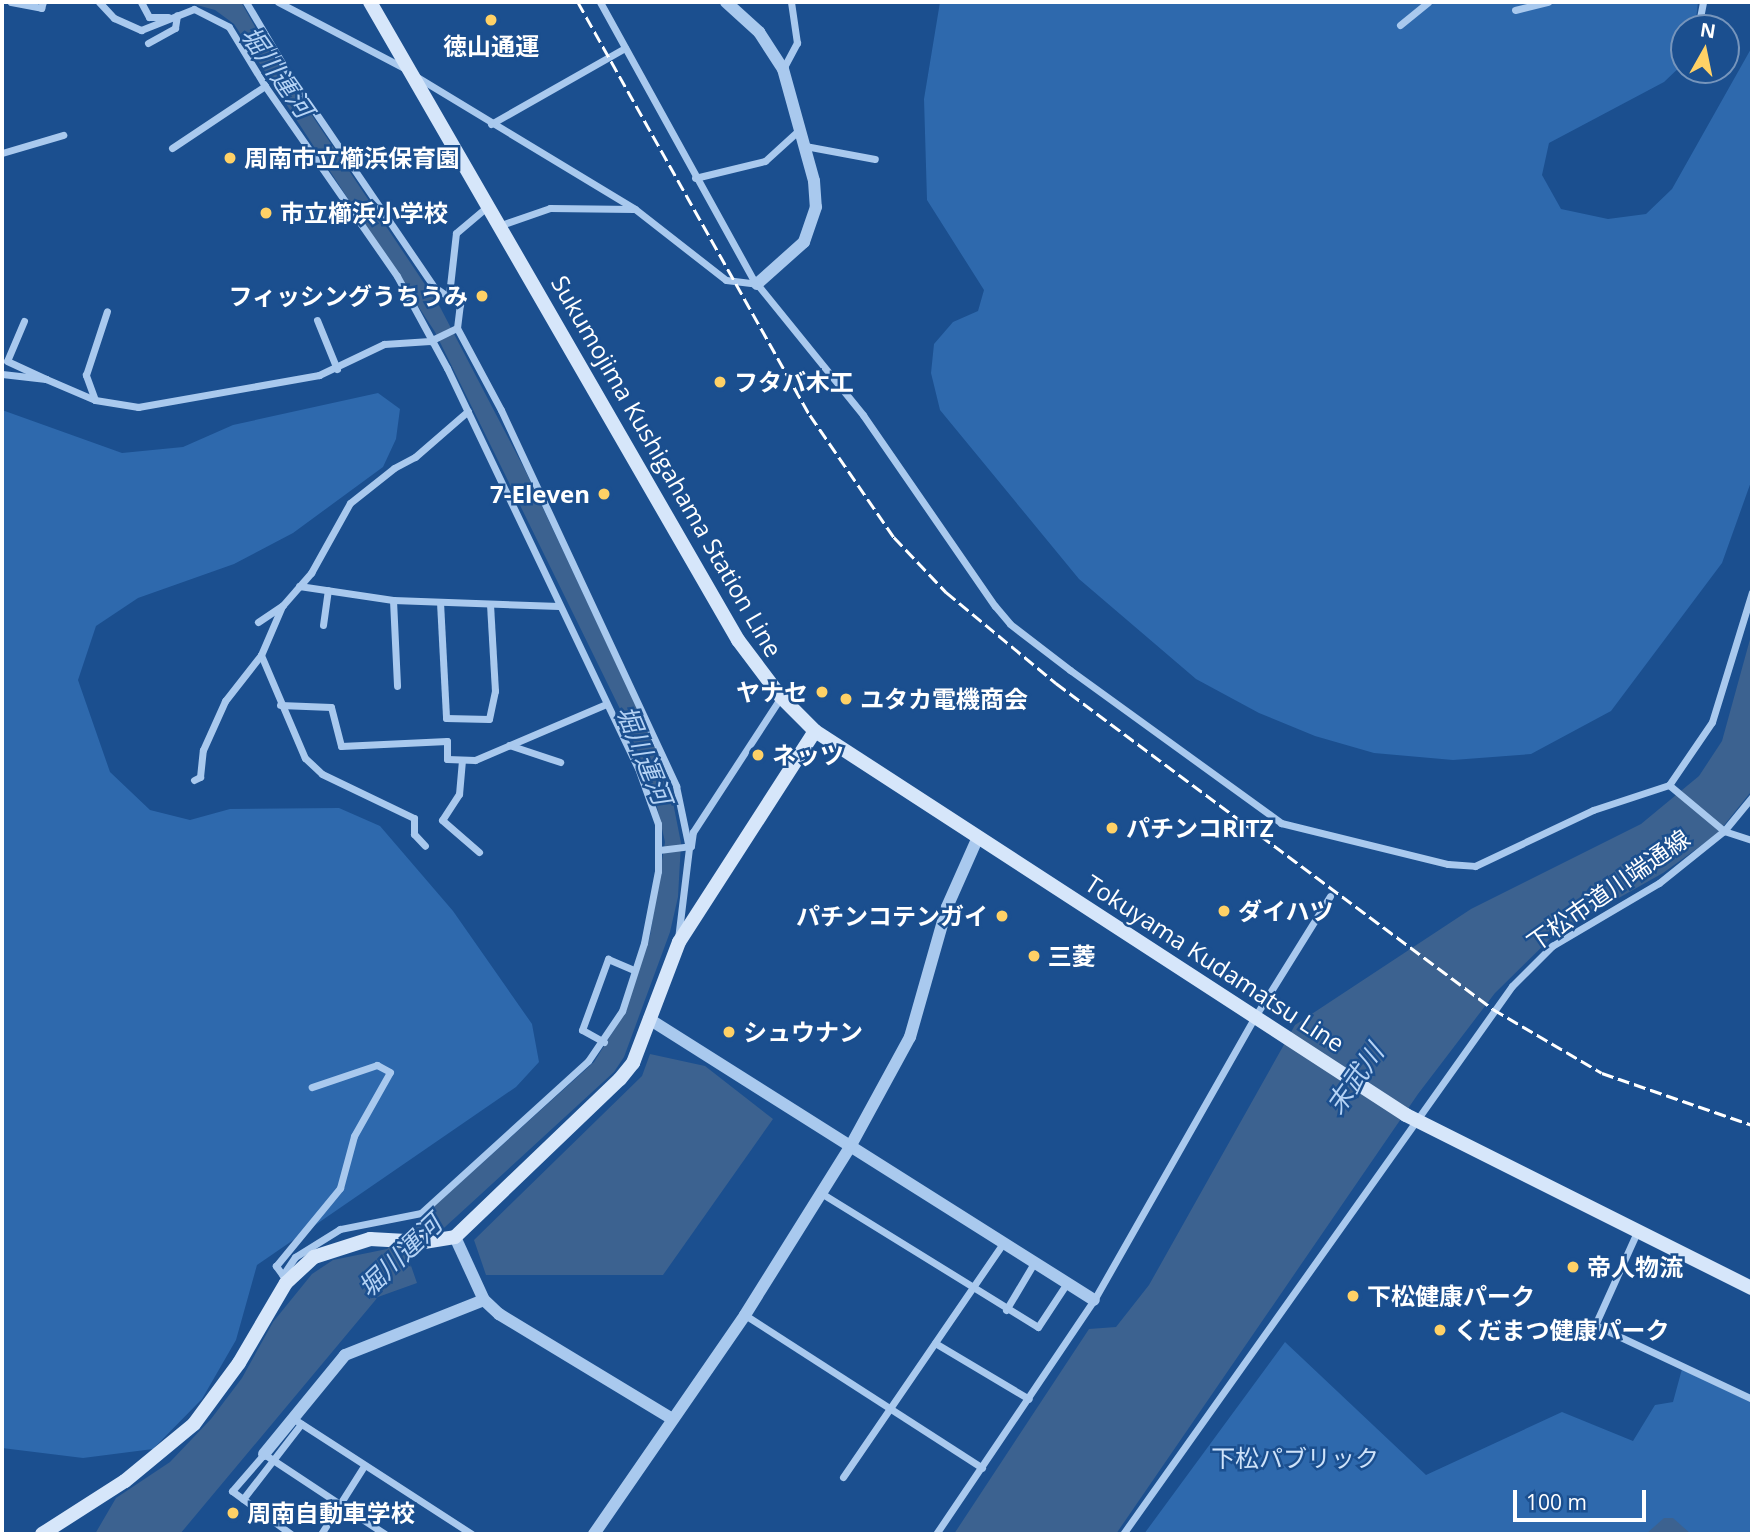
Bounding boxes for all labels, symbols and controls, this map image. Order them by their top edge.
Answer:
marker: 徳山通運 [483,12,499,28]
north arrow [1670,14,1740,84]
text: N [1698,16,1718,44]
water label: 堀川運河 [234,20,320,124]
place label: 徳山通運 [443,32,539,60]
place label: 周南市立櫛浜保育園 [244,144,460,172]
marker: 周南市立櫛浜保育園 [222,150,238,166]
place label: 市立櫛浜小学校 [280,199,448,227]
marker: 市立櫛浜小学校 [258,205,274,221]
street label: Sukumojima Kushigahama Station Line [546,270,788,662]
place label: フィッシングうちうみ [228,282,468,310]
marker: フィッシングうちうみ [474,288,490,304]
place label: フタバ木工 [734,368,854,396]
marker: フタバ木工 [712,374,728,390]
place label: 7-Eleven [490,480,590,508]
marker: 7-Eleven [596,486,612,502]
place label: ヤナセ [736,678,808,706]
marker: ヤナセ [814,684,830,700]
place label: ユタカ電機商会 [860,685,1028,713]
marker: ユタカ電機商会 [838,691,854,707]
water label: 堀川運河 [610,701,678,809]
place label: ネッツ [772,741,844,769]
marker: ネッツ [750,747,766,763]
place label: パチンコRITZ [1126,814,1274,842]
marker: パチンコRITZ [1104,820,1120,836]
street label: 下松市道川端通線 [1521,823,1695,957]
street label: Tokuyama Kudamatsu Line [1080,868,1350,1058]
place label: ダイハツ [1238,897,1334,925]
place label: パチンコテンガイ [796,902,988,930]
marker: ダイハツ [1216,903,1232,919]
marker: パチンコテンガイ [994,908,1010,924]
place label: 三菱 [1048,942,1096,970]
marker: 三菱 [1026,948,1042,964]
place label: シュウナン [743,1018,863,1046]
marker: シュウナン [721,1024,737,1040]
water label: 末武川 [1320,1038,1390,1120]
water label: 堀川運河 [352,1209,448,1303]
place label: 帝人物流 [1587,1253,1683,1281]
marker: 帝人物流 [1565,1259,1581,1275]
place label: 下松健康パーク [1367,1282,1535,1310]
marker: 下松健康パーク [1345,1288,1361,1304]
place label: くだまつ健康パーク [1454,1316,1670,1344]
marker: くだまつ健康パーク [1432,1322,1448,1338]
park label: 下松パブリック [1211,1444,1379,1472]
scale bar [1516,1476,1649,1520]
text: 100 m [1526,1488,1587,1516]
place label: 周南自動車学校 [247,1499,415,1527]
marker: 周南自動車学校 [225,1505,241,1521]

